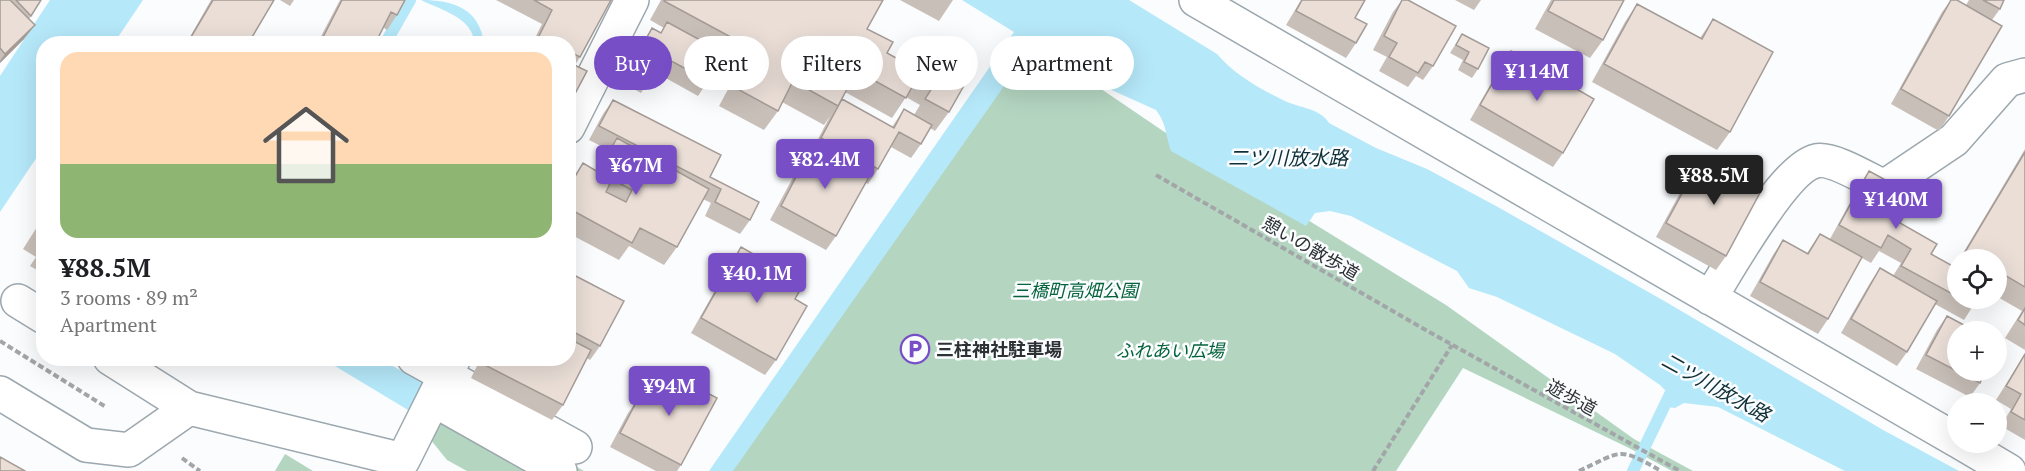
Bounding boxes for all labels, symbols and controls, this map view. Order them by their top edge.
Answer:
chip: Buy [594,36,672,90]
chip: Rent [684,36,769,90]
chip: Filters [781,36,883,90]
chip: New [895,36,978,90]
chip: Apartment [990,36,1134,90]
pin: ¥114M [1495,51,1579,102]
text: ¥114M [1505,57,1569,84]
icon: home [252,91,360,199]
pin: ¥82.4M [776,139,874,190]
water label: 二ツ川放水路 [1228,144,1350,171]
pin: ¥67M [600,145,672,196]
text: ¥82.4M [790,145,860,172]
text: ¥67M [610,151,662,178]
pin: ¥88.5M [1665,155,1763,206]
text: ¥88.5M [1679,161,1749,188]
pin: ¥140M [1854,179,1938,230]
text: ¥140M [1864,185,1928,212]
street label: 憩いの散歩道 [1258,211,1364,285]
map controls [1947,249,2007,453]
button: locate [1947,249,2007,309]
text: ¥88.5M [60,250,151,284]
pin: ¥40.1M [708,253,806,304]
text: ¥40.1M [722,259,792,286]
park label: 三橋町高畑公園 [1012,278,1141,302]
text: 3 rooms · 89 m² [60,284,198,311]
text: Apartment [60,311,157,338]
button: + [1947,321,2007,381]
parking icon: 三柱神社駐車場 [899,333,931,365]
place label: 三柱神社駐車場 [936,337,1062,361]
park label: ふれあい広場 [1116,338,1226,362]
water label: 二ツ川放水路 [1657,346,1777,429]
pin: ¥94M [633,366,705,417]
text: ¥94M [643,372,695,399]
street label: 遊歩道 [1543,373,1601,421]
button: − [1947,393,2007,453]

